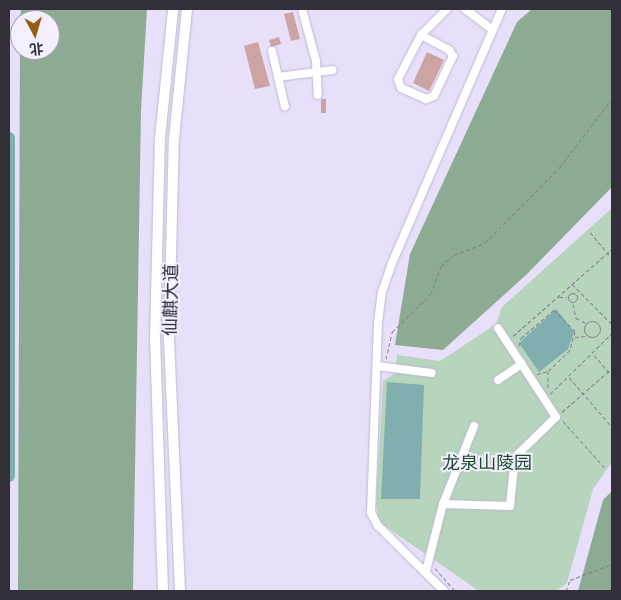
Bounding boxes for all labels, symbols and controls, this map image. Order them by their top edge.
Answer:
north arrow [10,10,60,60]
text: 北 [29,40,44,59]
street label: 仙麒大道 [159,264,181,336]
park label: 龙泉山陵园 [442,451,532,473]

